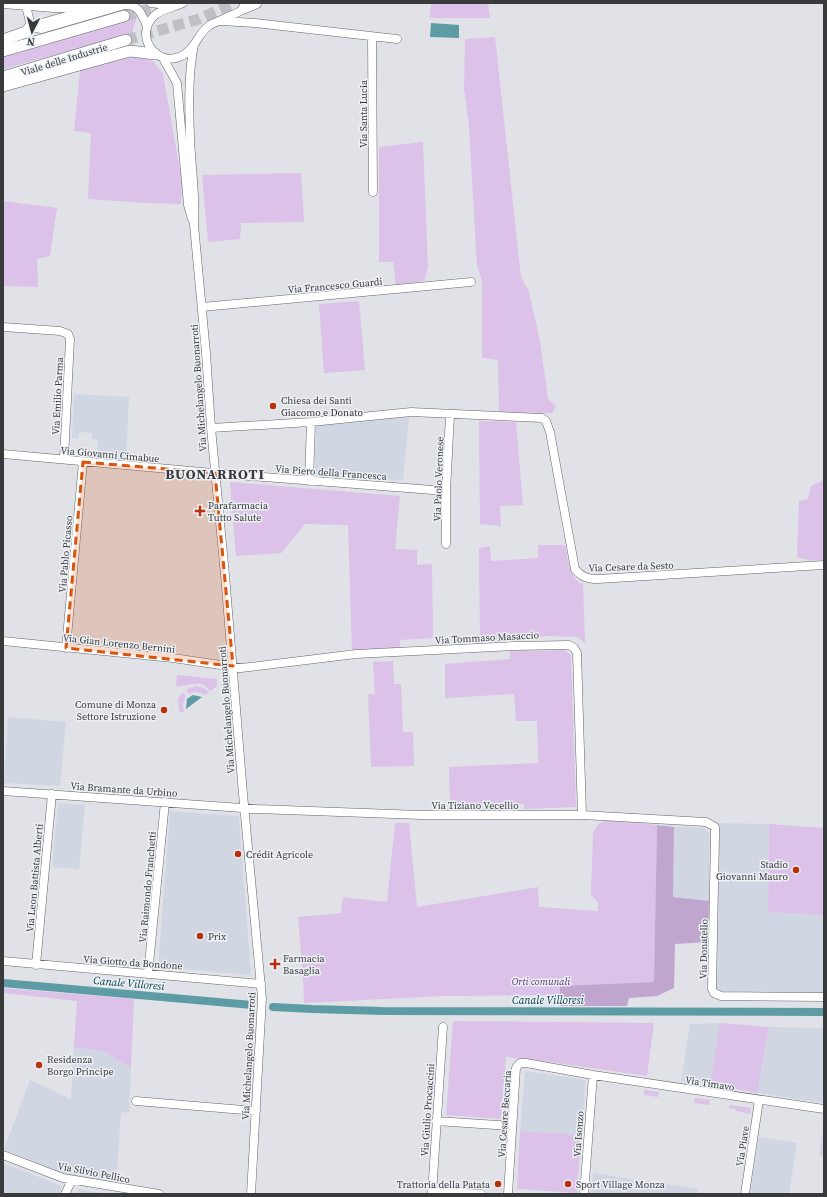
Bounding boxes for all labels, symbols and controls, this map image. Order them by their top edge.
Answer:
north arrow [12,12,52,52]
text: N [26,34,36,49]
street label: Viale delle Industrie [19,40,109,79]
street label: Via Santa Lucia [357,79,370,148]
street label: Via Francesco Guardi [287,275,383,296]
street label: Via Michelangelo Buonarroti [188,324,209,452]
street label: Via Emilio Parma [49,356,66,435]
place label: Chiesa dei Santi Giacomo e Donato [281,394,364,419]
marker: Chiesa dei Santi Giacomo e Donato [268,401,278,411]
street label: Via Paolo Veronese [431,436,446,522]
street label: Via Giovanni Cimabue [60,444,160,465]
street label: Via Piero della Francesca [275,462,388,483]
district label: BUONARROTI [165,464,265,484]
place label: Parafarmacia Tutto Salute [208,499,269,524]
marker: Parafarmacia Tutto Salute [195,506,205,516]
street label: Via Pablo Picasso [56,514,75,593]
street label: Via Cesare da Sesto [588,558,674,574]
street label: Via Tommaso Masaccio [435,628,540,647]
street label: Via Gian Lorenzo Bernini [62,631,176,656]
street label: Via Michelangelo Buonarroti [216,646,237,774]
place label: Comune di Monza Settore Istruzione [75,698,157,723]
marker: Comune di Monza Settore Istruzione [159,705,169,715]
street label: Via Bramante da Urbino [70,779,178,800]
street label: Via Tiziano Vecellio [431,799,519,812]
street label: Via Leon Battista Alberti [23,823,46,933]
street label: Via Raimondo Franchetti [136,831,159,943]
place label: Crédit Agricole [246,848,313,861]
marker: Crédit Agricole [233,849,243,859]
place label: Stadio Giovanni Mauro [716,858,789,883]
marker: Stadio Giovanni Mauro [791,865,801,875]
street label: Via Donatello [696,918,711,979]
place label: Prix [208,930,227,943]
marker: Prix [195,931,205,941]
place label: Farmacia Basaglia [283,952,326,977]
street label: Via Giotto da Bondone [83,953,183,972]
marker: Farmacia Basaglia [270,959,280,969]
water label: Canale Villoresi [93,973,166,994]
park label: Orti comunali [512,975,570,988]
street label: Via Michelangelo Buonarroti [239,992,258,1120]
water label: Canale Villoresi [512,993,585,1008]
place label: Residenza Borgo Principe [47,1053,114,1078]
marker: Residenza Borgo Principe [34,1060,44,1070]
street label: Via Giulio Procaccini [418,1063,437,1157]
street label: Via Cesare Beccaria [495,1069,514,1158]
street label: Via Timavo [684,1073,736,1094]
street label: Via Isonzo [570,1110,587,1158]
street label: Via Piave [733,1125,752,1167]
street label: Via Silvio Pellico [57,1159,132,1186]
place label: Trattoria della Patata [397,1178,491,1191]
place label: Sport Village Monza [576,1178,666,1191]
marker: Trattoria della Patata [493,1179,503,1189]
marker: Sport Village Monza [563,1179,573,1189]

